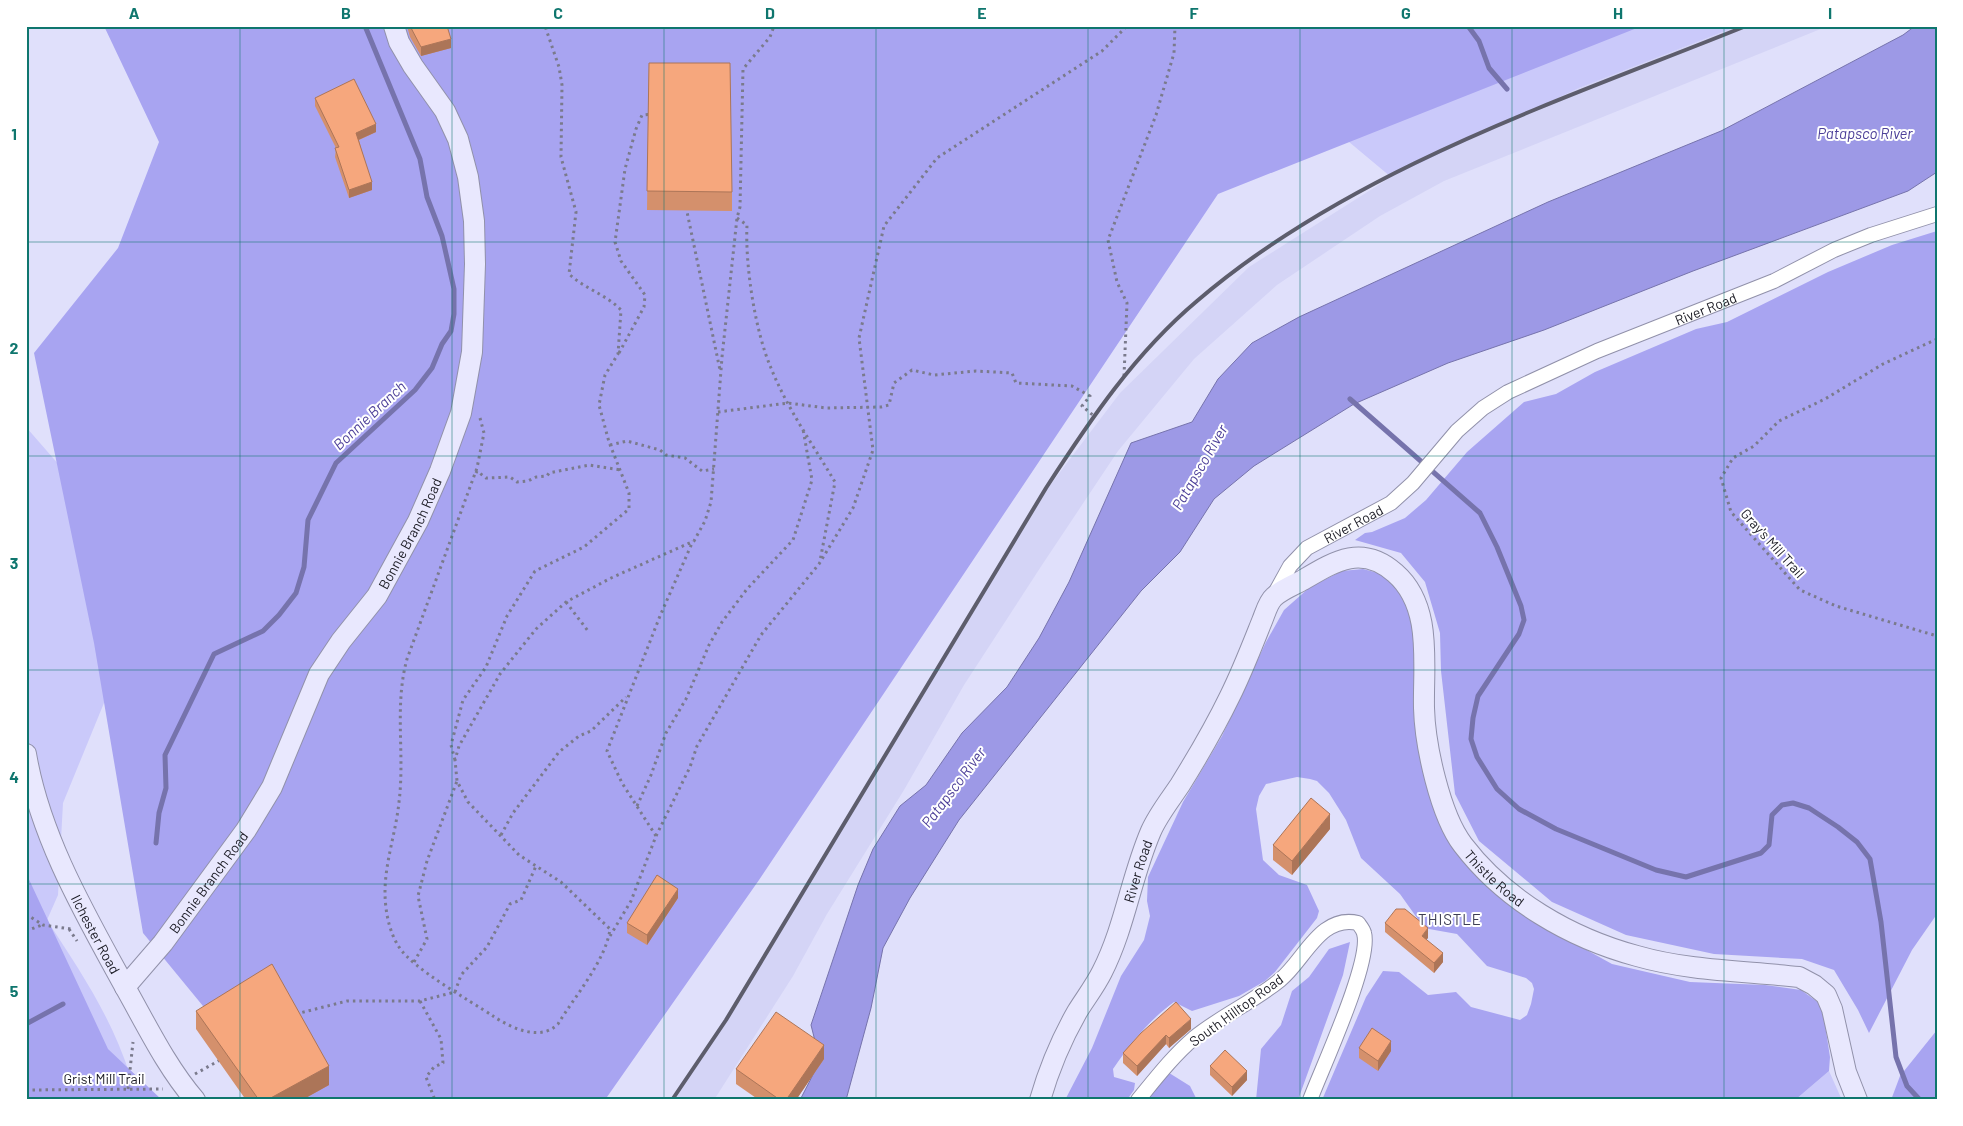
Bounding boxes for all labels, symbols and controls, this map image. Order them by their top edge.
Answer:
text: A [129,3,140,22]
text: B [341,3,351,22]
text: C [553,3,563,22]
text: D [765,3,775,22]
text: E [977,3,987,22]
text: F [1190,3,1199,22]
text: G [1401,3,1411,22]
text: H [1613,3,1623,22]
text: I [1828,3,1832,22]
text: 1 [11,124,17,143]
water label: Patapsco River [1817,124,1913,142]
street label: River Road [1672,288,1739,328]
text: 2 [10,338,19,357]
water label: Bonnie Branch [329,377,409,453]
water label: Patapsco River [1167,421,1231,513]
street label: Bonnie Branch Road [374,475,445,592]
street label: River Road [1320,501,1386,546]
street label: Gray's Mill Trail [1737,505,1809,581]
text: 3 [10,553,18,572]
water label: Patapsco River [917,743,989,830]
text: 4 [9,767,19,786]
street label: Bonnie Branch Road [165,827,251,936]
street label: River Road [1119,837,1155,904]
street label: Thistle Road [1461,846,1528,909]
street label: Ilchester Road [68,892,124,976]
district label: THISTLE [1418,910,1482,928]
street label: South Hilltop Road [1186,970,1286,1050]
text: 5 [10,981,19,1000]
street label: Grist Mill Trail [64,1070,144,1087]

